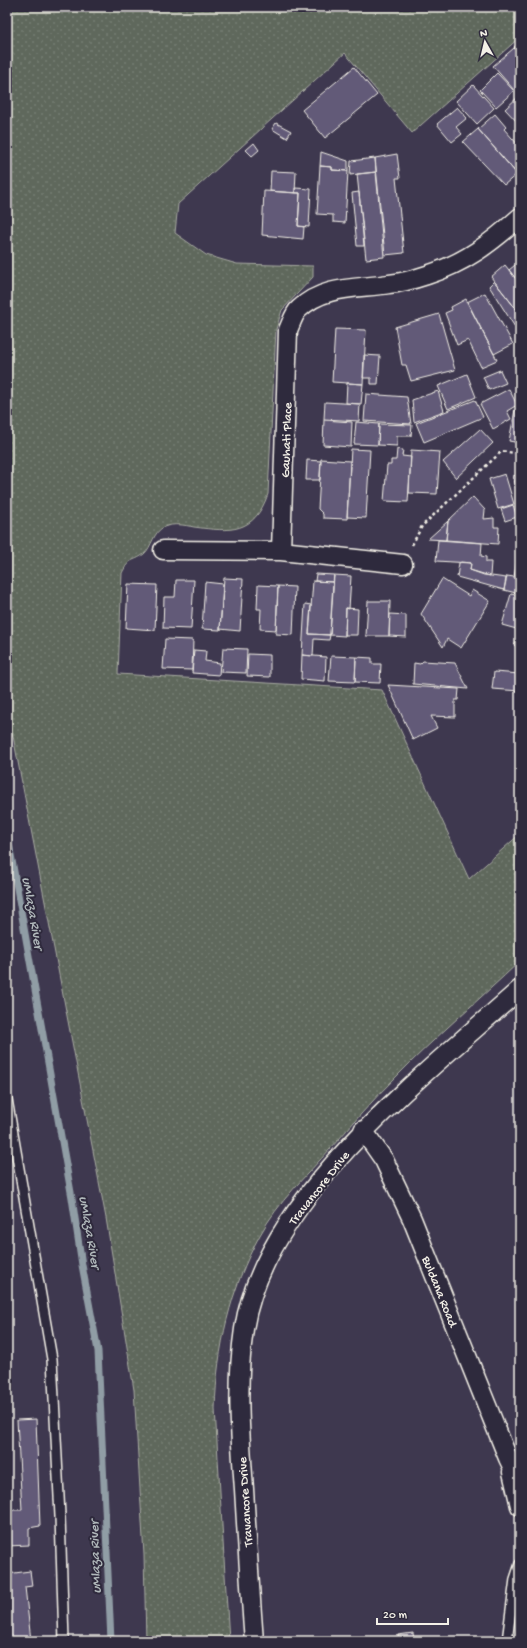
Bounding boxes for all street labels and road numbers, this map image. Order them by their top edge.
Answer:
street label: Gauhati Place [279,402,296,478]
street label: Travancore Drive [286,1148,354,1229]
street label: Buldana Road [417,1253,460,1331]
street label: Travancore Drive [236,1456,257,1548]

